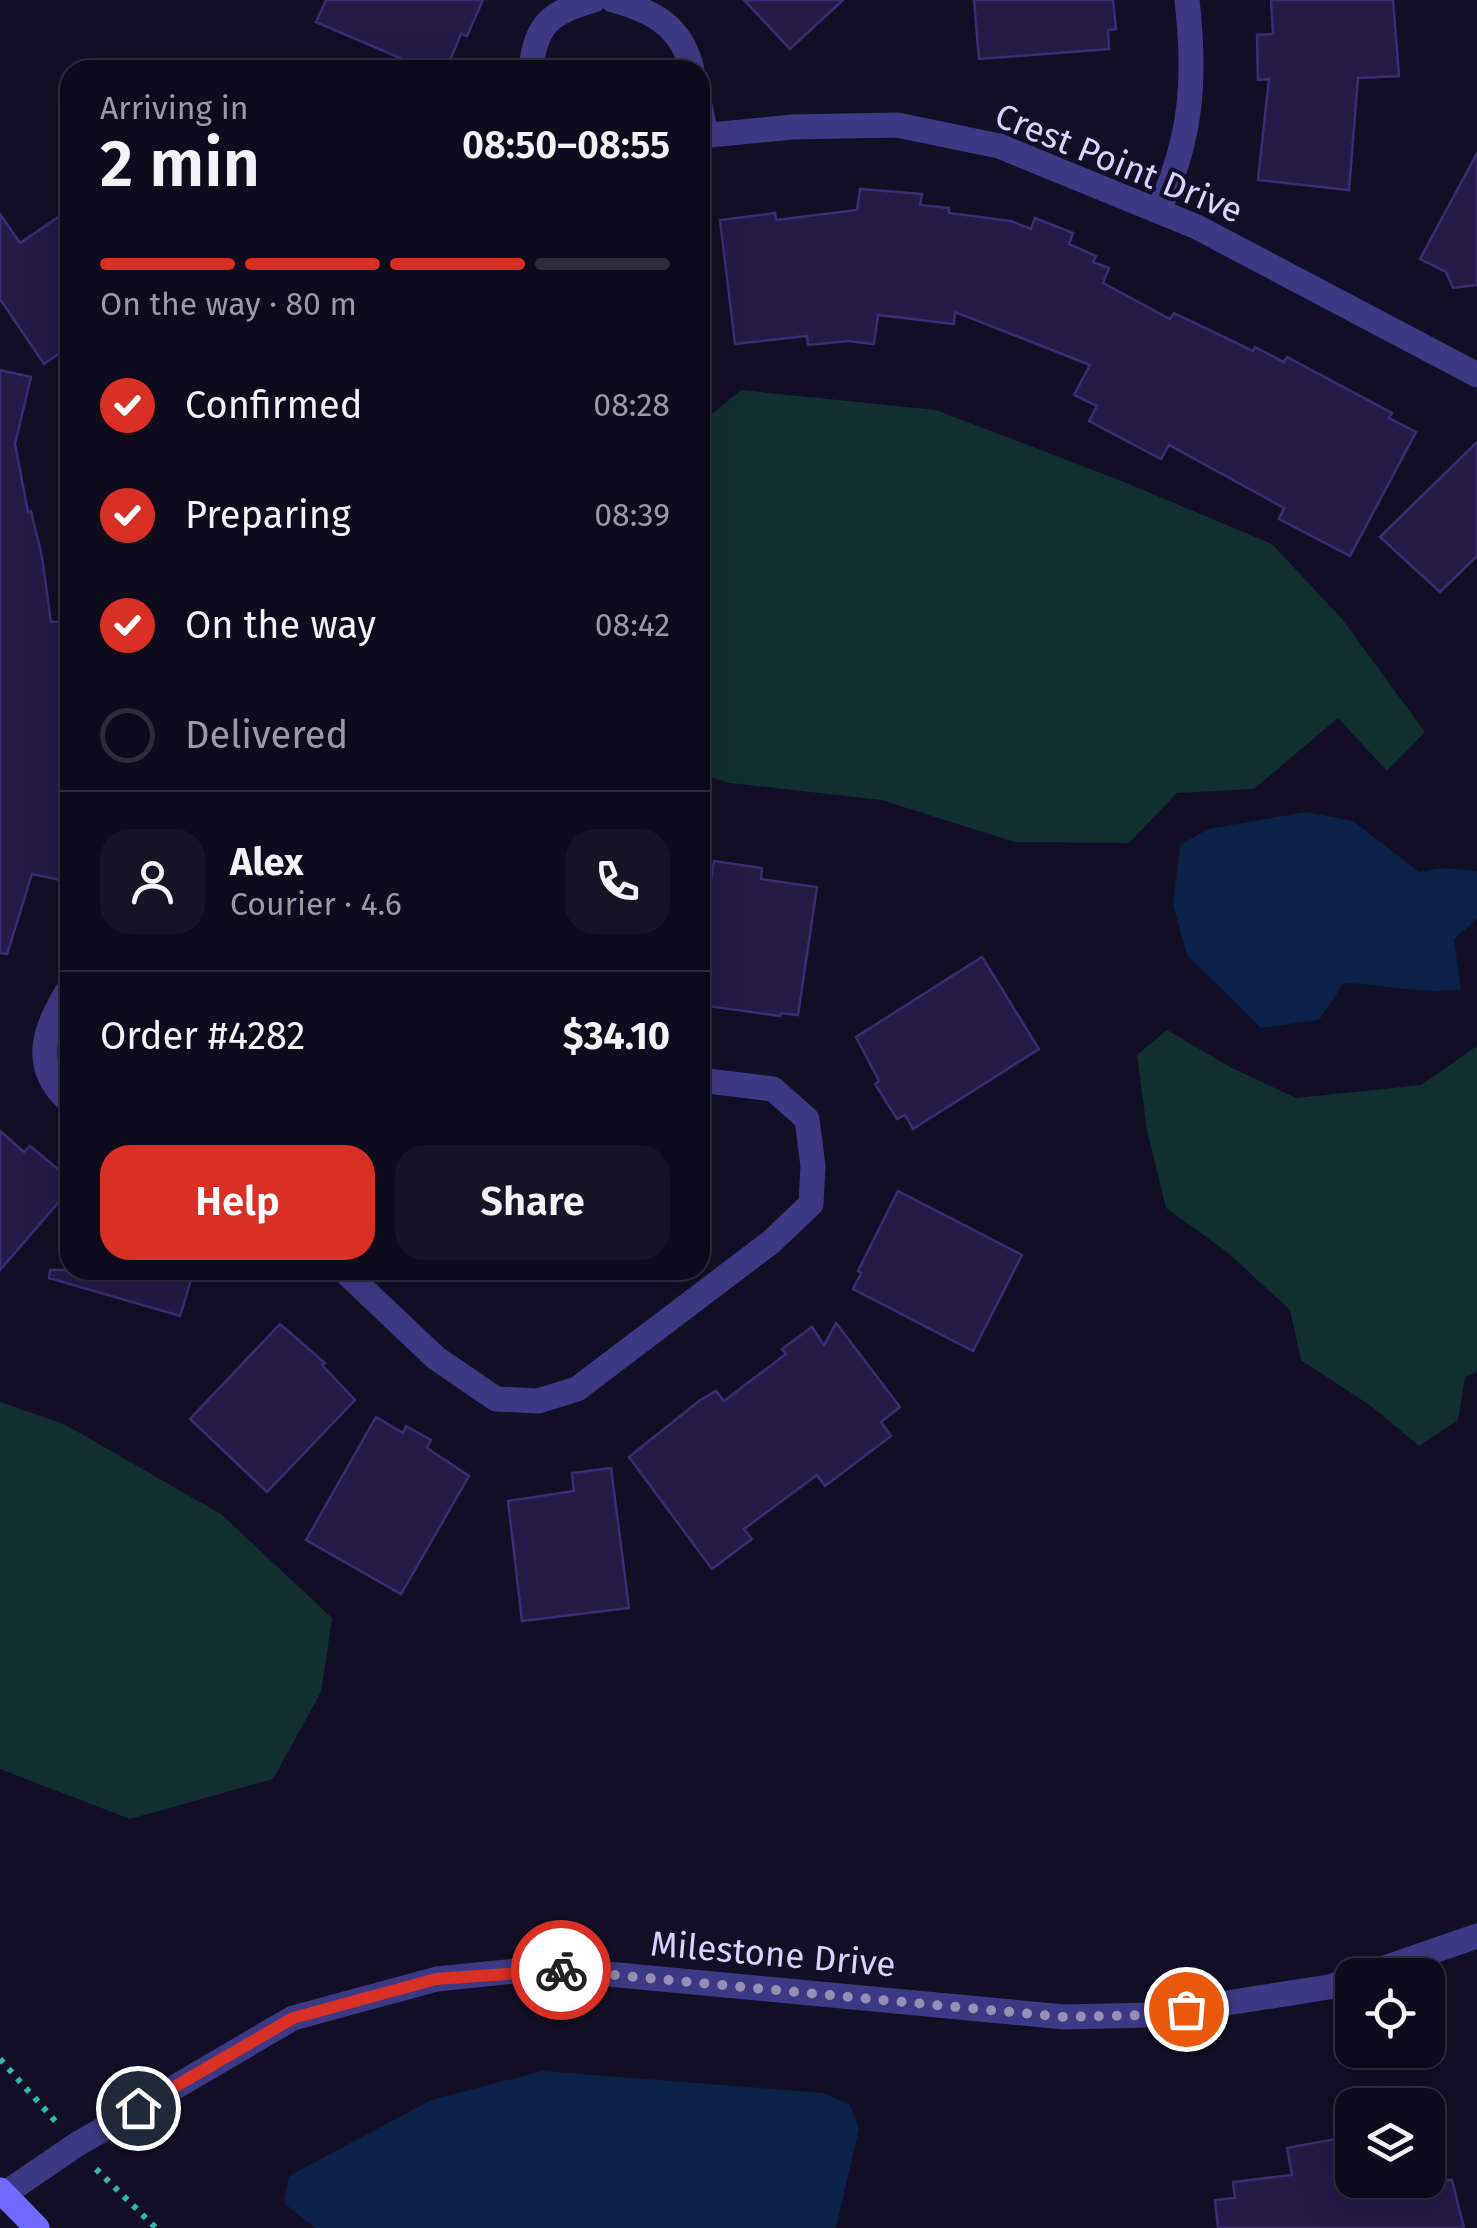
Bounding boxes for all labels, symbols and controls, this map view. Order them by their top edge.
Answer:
text: Arriving in [100,89,248,127]
street label: Crest Point Drive [989,94,1249,232]
text: 08:50–08:55 [462,122,670,168]
text: 2 min [100,125,260,203]
text: On the way · 80 m [100,285,357,323]
icon: check [100,378,155,433]
text: Confirmed [185,382,363,428]
text: 08:28 [593,386,670,424]
icon: check [100,488,155,543]
text: Preparing [185,492,351,538]
text: 08:39 [594,496,670,534]
icon: check [100,598,155,653]
text: On the way [185,602,376,648]
text: 08:42 [595,606,670,644]
text: Delivered [185,712,348,758]
button: person [100,829,205,934]
button: phone [565,829,670,934]
text: Alex [230,839,303,885]
text: Courier · 4.6 [230,885,402,923]
text: Order #4282 [100,1013,305,1059]
text: $34.10 [563,1013,670,1059]
button: Help [100,1145,375,1260]
button: Share [395,1145,670,1260]
courier [511,1920,611,2020]
street label: Milestone Drive [649,1922,897,1986]
icon: bike [534,1943,589,1998]
map controls [1335,1958,1445,2198]
button: locate [1335,1958,1445,2068]
pin [1144,1967,1229,2052]
icon: bag [1159,1982,1214,2037]
pin [96,2066,181,2151]
icon: home [111,2081,166,2136]
button: layers [1335,2088,1445,2198]

